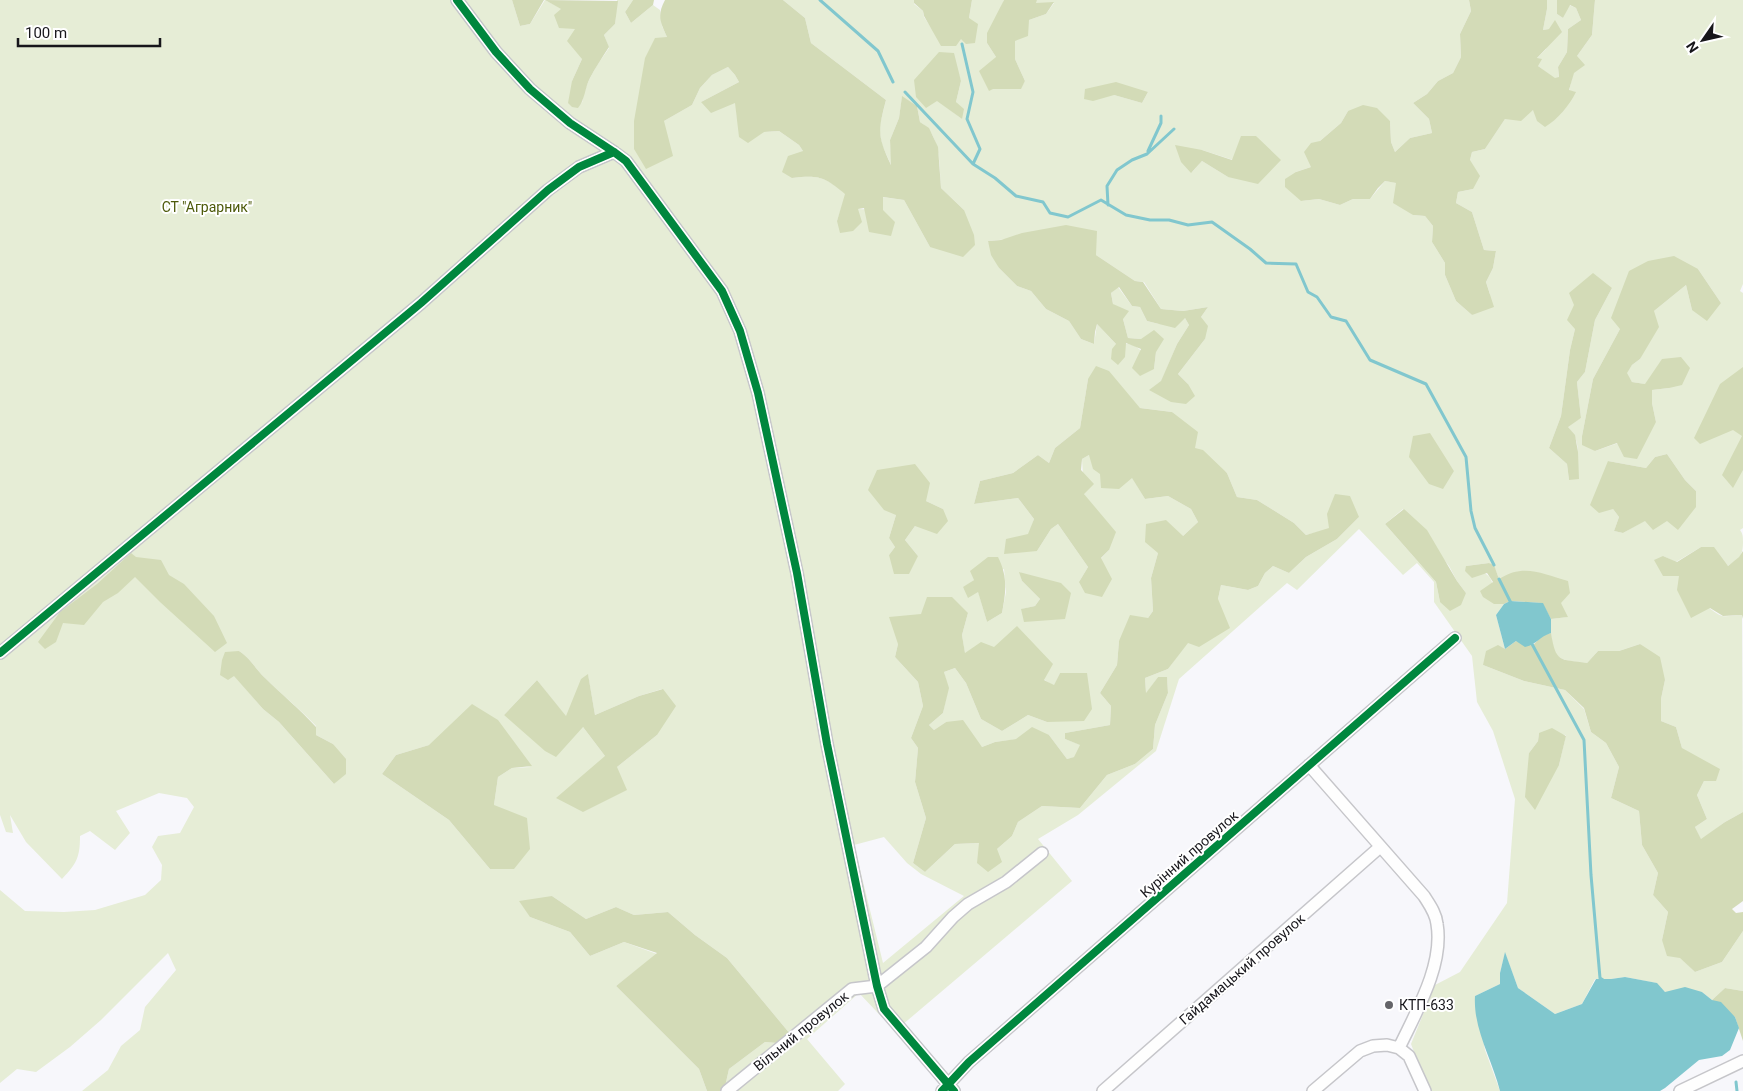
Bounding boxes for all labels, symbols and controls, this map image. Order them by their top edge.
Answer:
scale bar [18,15,160,47]
north arrow [1678,15,1728,65]
text: 100 m [25,24,67,42]
text: N [1683,39,1702,56]
park label: СТ "Аграрник" [162,199,252,215]
street label: Курінний провулок [1137,807,1241,901]
street label: Гайдамацький провулок [1176,910,1308,1028]
street label: Вільний провулок [750,988,852,1074]
place label: КТП-633 [1399,997,1454,1013]
marker: КТП-633 [1383,999,1395,1011]

